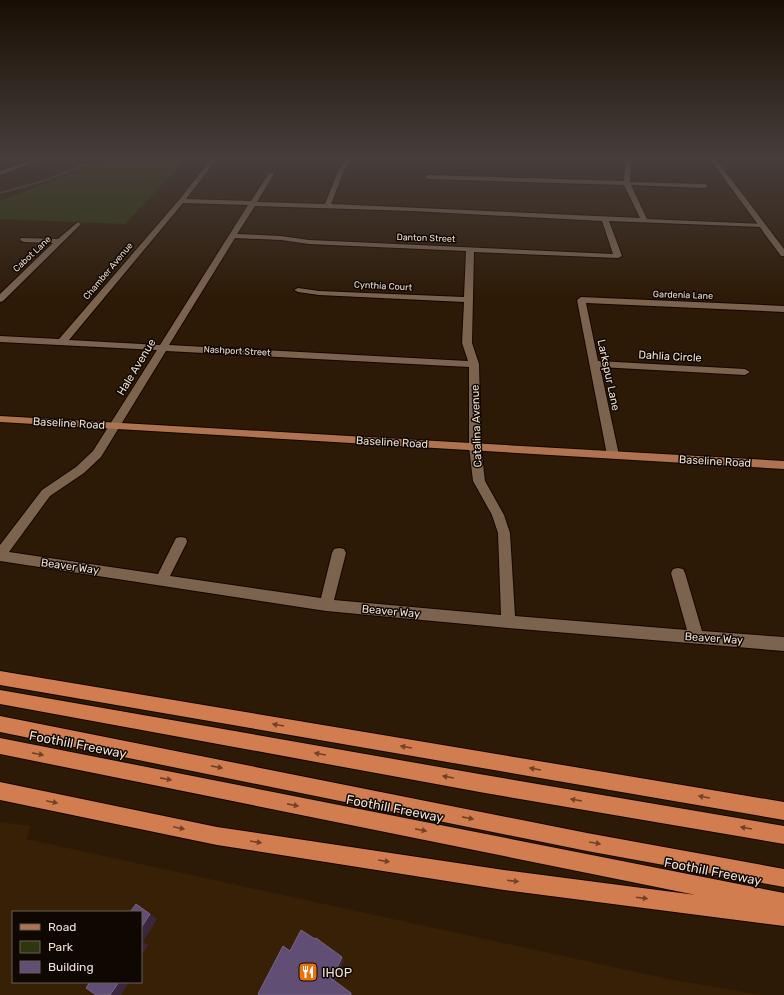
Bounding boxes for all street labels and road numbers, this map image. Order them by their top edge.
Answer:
street label: Danton Street [396,232,456,244]
street label: Cabot Lane [11,234,53,274]
street label: Chamber Avenue [81,240,135,302]
street label: Cynthia Court [354,279,413,293]
street label: Gardenia Lane [653,289,713,301]
street label: Hale Avenue [114,337,158,398]
street label: Larkspur Lane [595,338,622,412]
street label: Nashport Street [203,344,271,358]
street label: Dahlia Circle [638,348,702,365]
street label: Catalina Avenue [469,384,484,468]
street label: Baseline Road [33,415,105,432]
street label: Baseline Road [356,434,428,451]
street label: Baseline Road [679,453,751,470]
street label: Beaver Way [40,556,100,577]
street label: Beaver Way [361,602,421,621]
street label: Beaver Way [684,630,744,647]
street label: Foothill Freeway [28,728,128,761]
street label: Foothill Freeway [345,792,445,825]
street label: Foothill Freeway [663,855,763,888]

